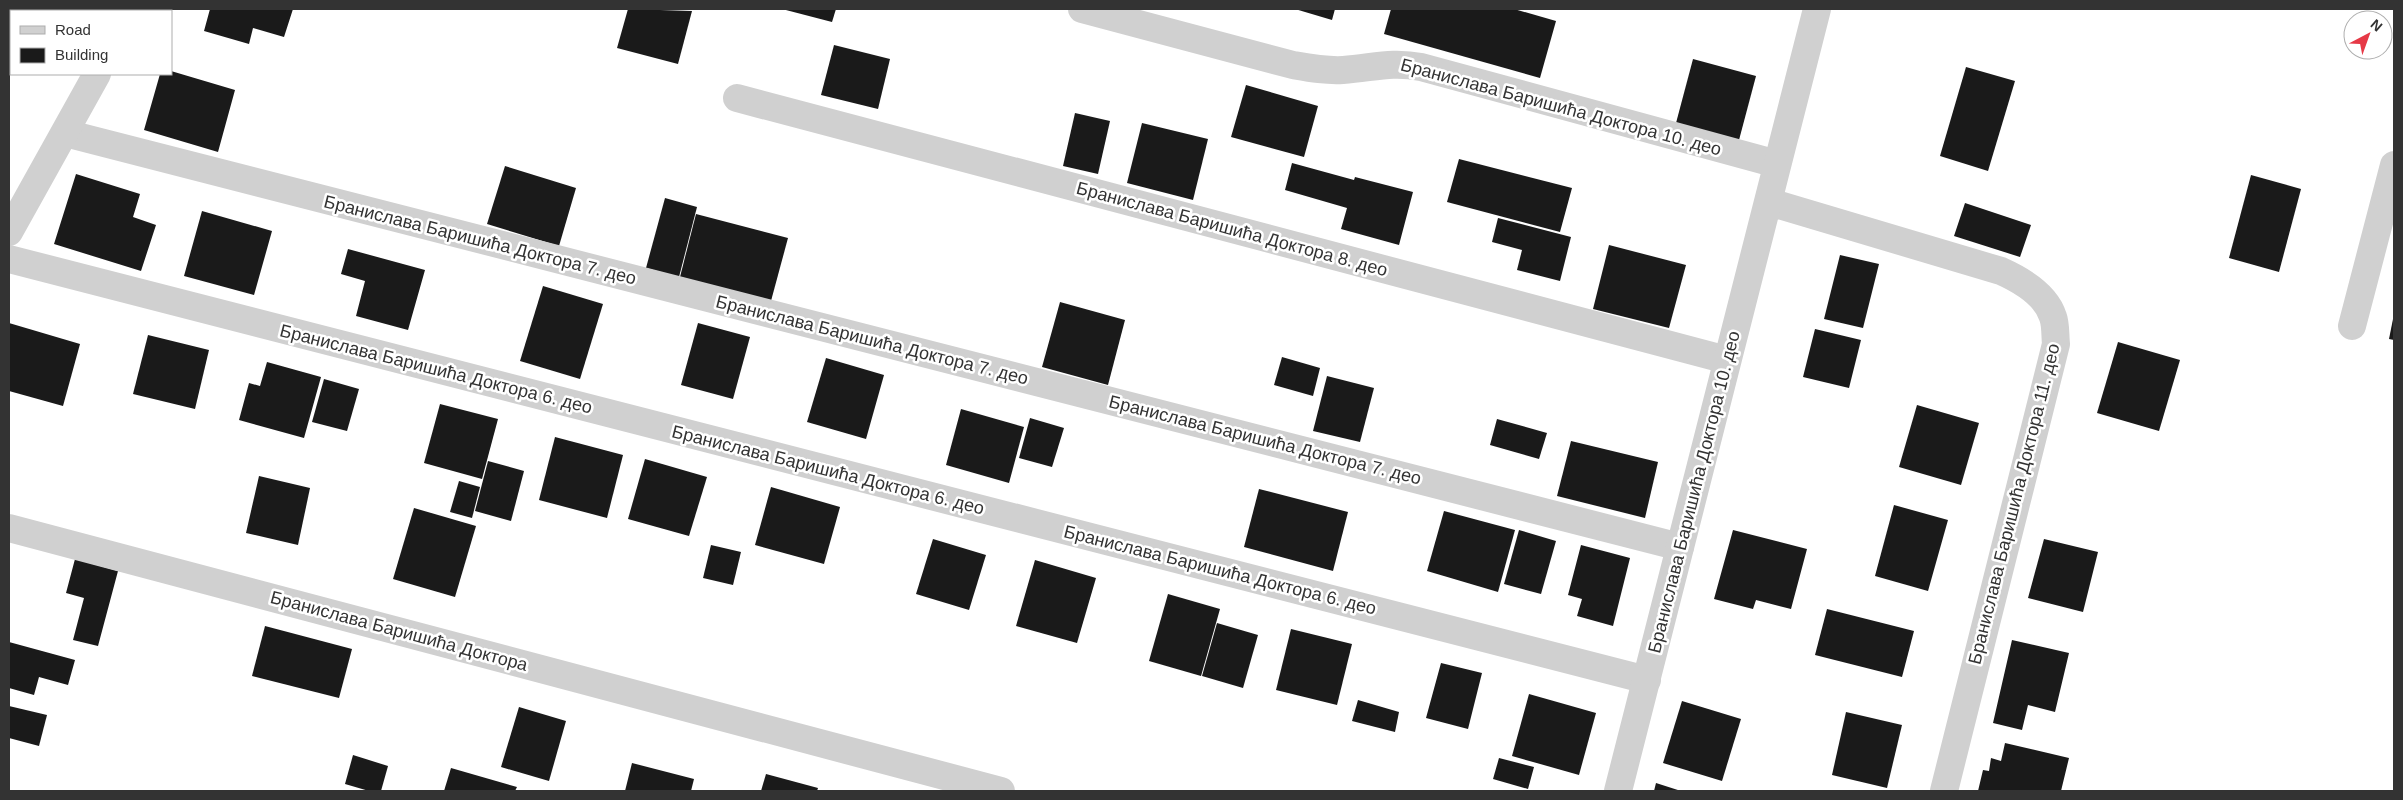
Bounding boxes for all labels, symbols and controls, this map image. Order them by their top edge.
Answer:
legend [10,10,172,75]
north arrow [2343,10,2393,60]
text: N [2367,16,2386,35]
text: Road [55,21,91,38]
text: Building [55,46,108,63]
street label: Бранислава Баришића Доктора 10. део [1398,54,1724,160]
street label: Бранислава Баришића Доктора 8. део [1074,178,1390,280]
street label: Бранислава Баришића Доктора 7. део [322,191,638,289]
street label: Бранислава Баришића Доктора 7. део [714,291,1030,389]
street label: Бранислава Баришића Доктора 6. део [278,320,594,418]
street label: Бранислава Баришића Доктора 10. део [1644,329,1744,655]
street label: Бранислава Баришића Доктора 11. део [1964,342,2064,666]
street label: Бранислава Баришића Доктора 7. део [1107,391,1423,489]
street label: Бранислава Баришића Доктора 6. део [670,421,986,519]
street label: Бранислава Баришића Доктора 6. део [1062,521,1378,619]
street label: Бранислава Баришића Доктора [268,587,531,675]

